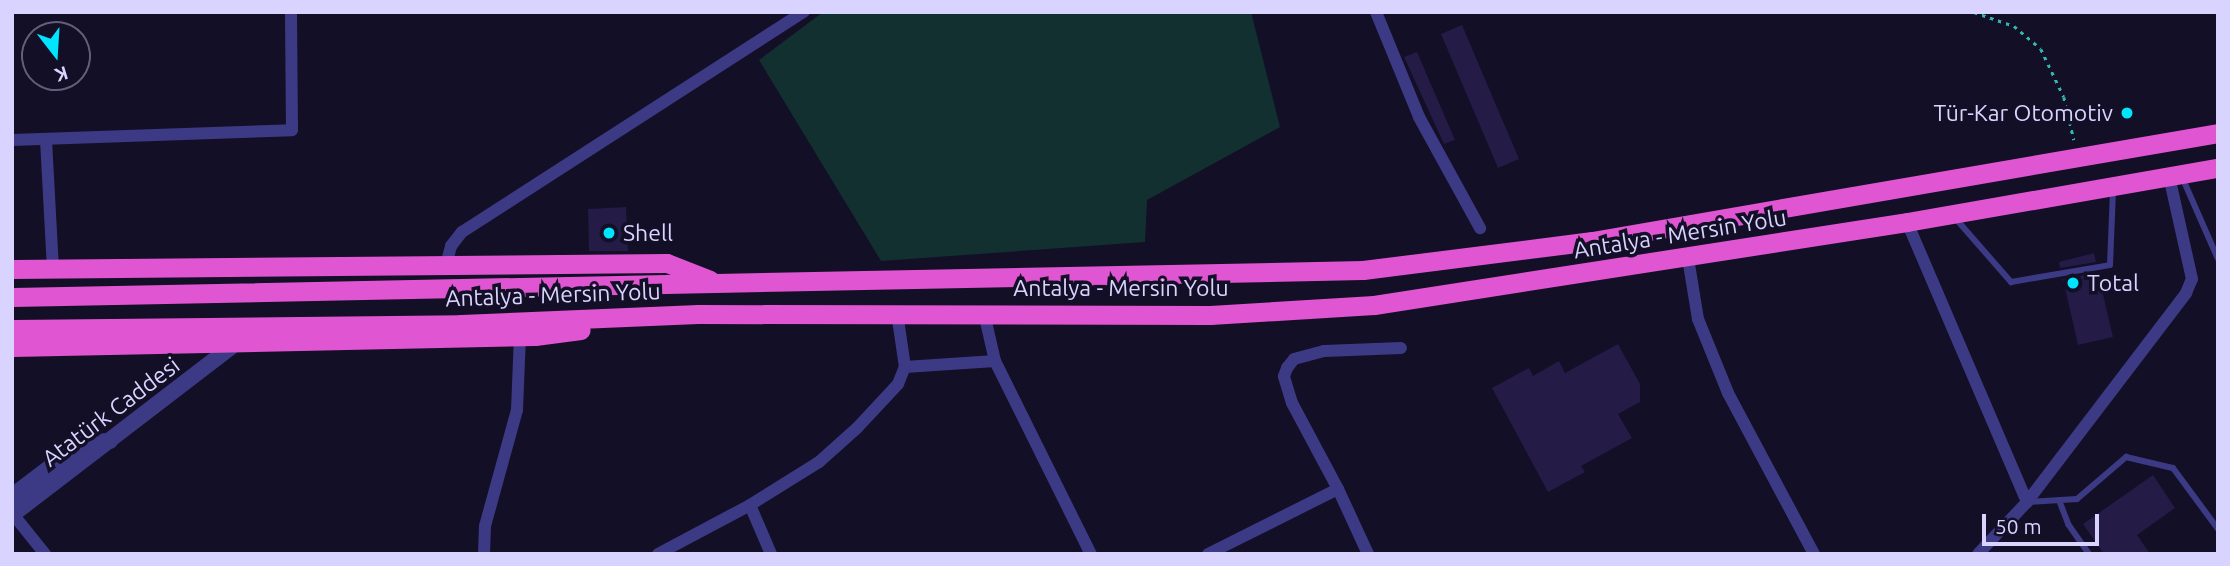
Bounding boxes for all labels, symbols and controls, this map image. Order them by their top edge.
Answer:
north arrow [21,21,91,91]
text: K [52,62,71,87]
place label: Tür-Kar Otomotiv [1934,99,2113,127]
marker: Tür-Kar Otomotiv [2119,105,2135,121]
street label: Antalya - Mersin Yolu [1572,204,1788,264]
place label: Shell [623,219,673,247]
marker: Shell [601,225,617,241]
place label: Total [2087,269,2139,297]
street label: Antalya - Mersin Yolu [1013,274,1229,302]
marker: Total [2065,275,2081,291]
street label: Antalya - Mersin Yolu [445,277,661,313]
street label: Atatürk Caddesi [37,351,185,473]
scale bar [1985,500,2102,544]
text: 50 m [1995,514,2042,538]

